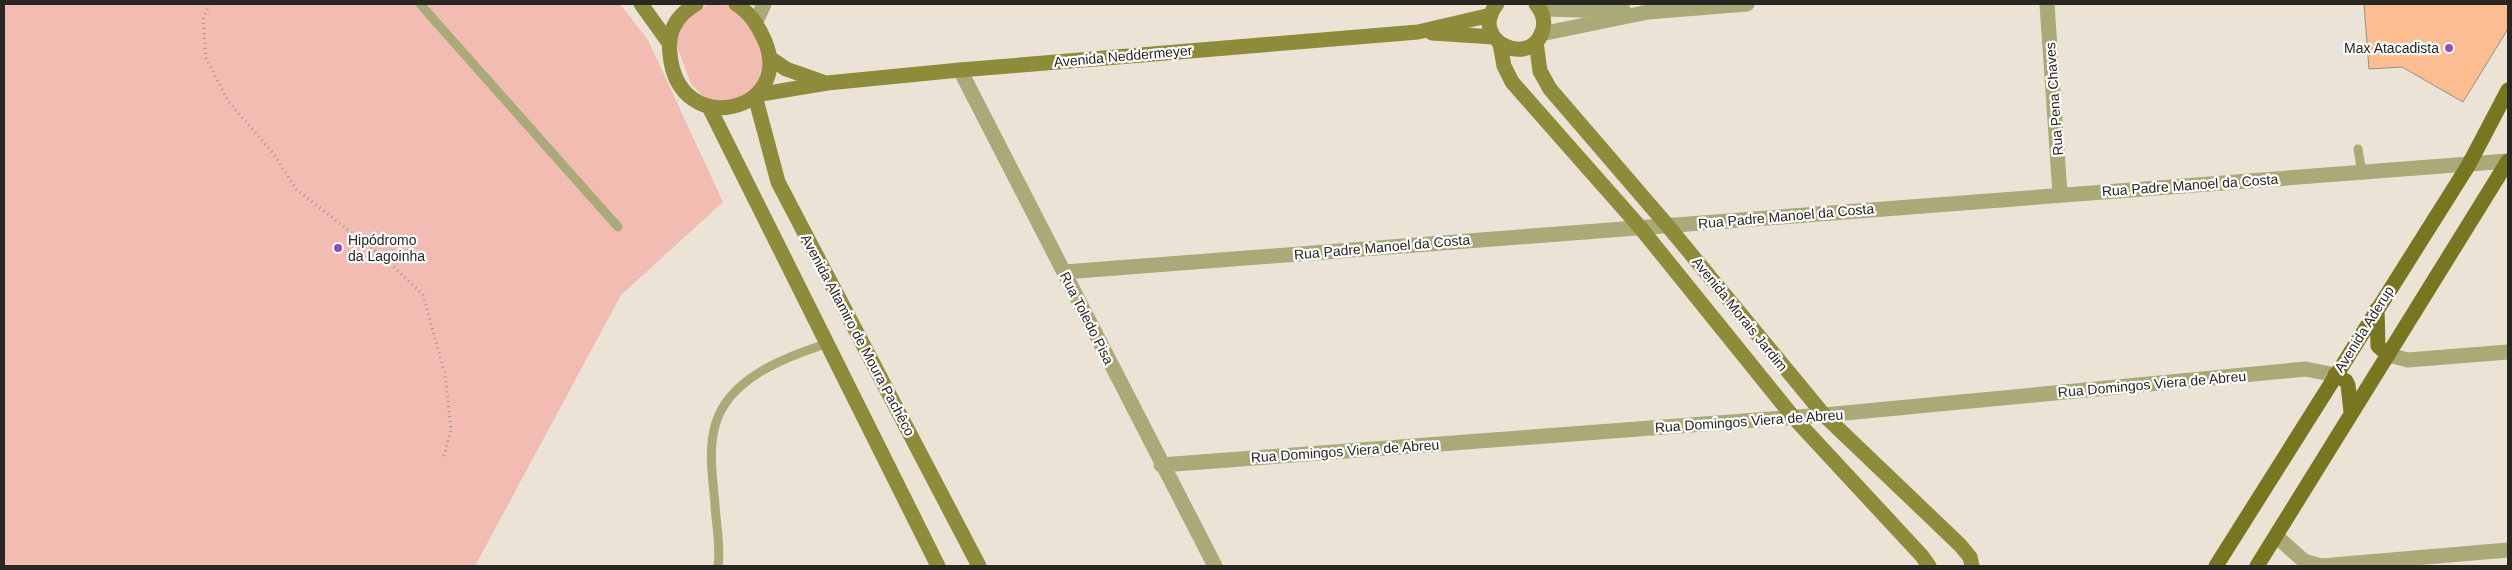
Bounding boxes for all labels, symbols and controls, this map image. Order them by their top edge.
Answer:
place label: Max Atacadista [2344,40,2439,56]
street label: Avenida Neddermeyer [1053,42,1193,70]
street label: Rua Pena Chaves [2042,42,2066,156]
marker: Max Atacadista [2443,42,2455,54]
street label: Rua Padre Manoel da Costa [2101,171,2279,199]
street label: Rua Padre Manoel da Costa [1697,200,1875,232]
street label: Avenida Altamiro de Moura Pachêco [798,231,918,439]
street label: Rua Padre Manoel da Costa [1293,231,1471,263]
place label: Hipódromo da Lagoinha [348,232,425,264]
marker: Hipódromo da Lagoinha [332,242,344,254]
street label: Avenida Morais Jardim [1689,254,1791,374]
street label: Rua Toledo Pisa [1057,269,1117,367]
street label: Avenida Aderup [2331,283,2397,375]
street label: Rua Domingos Viera de Abreu [2057,368,2247,400]
street label: Rua Domingos Viera de Abreu [1654,406,1844,436]
street label: Rua Domingos Viera de Abreu [1250,436,1440,466]

